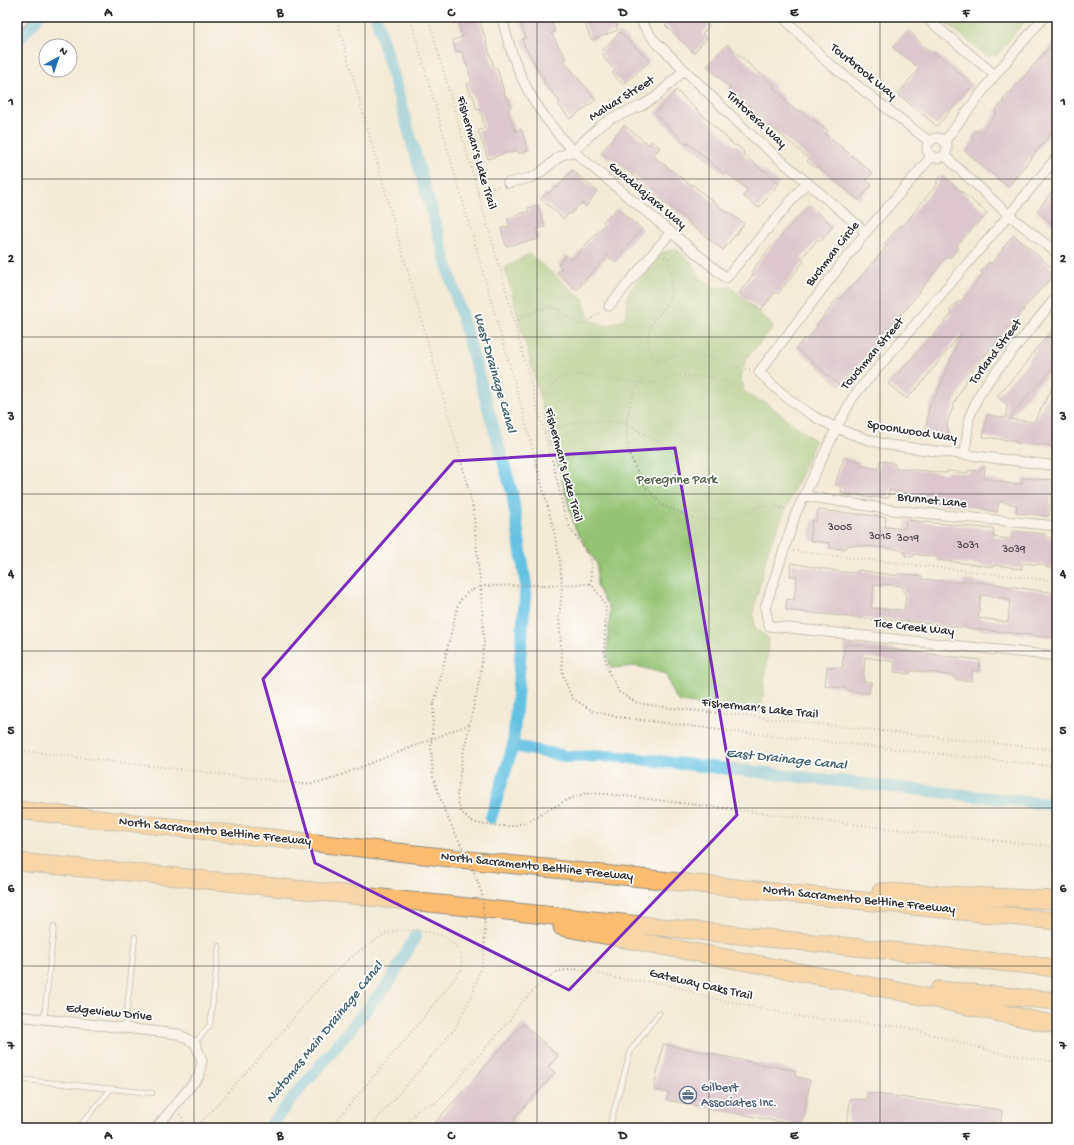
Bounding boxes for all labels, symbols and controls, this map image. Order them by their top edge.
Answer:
text: A [103,6,113,21]
text: B [276,6,285,21]
text: C [446,6,456,21]
text: D [618,6,628,21]
text: E [790,6,799,21]
text: F [962,6,971,21]
north arrow [38,38,78,78]
street label: Tourbrook Way [826,40,900,104]
text: N [57,45,70,59]
street label: Malvar Street [586,72,659,125]
street label: Tintorera Way [722,88,790,152]
street label: Fisherman’s Lake Trail [452,94,499,212]
text: 1 [7,95,14,110]
text: 1 [1059,95,1066,110]
street label: Guadalajara Way [605,159,689,233]
street label: Buchman Circle [802,218,863,290]
text: 2 [8,252,15,267]
text: 2 [1060,252,1067,267]
water label: West Drainage Canal [469,311,520,436]
street label: Touchman Street [838,314,909,394]
street label: Torland Street [966,315,1026,388]
street label: Fisherman’s Lake Trail [540,405,585,524]
text: 3 [7,410,15,425]
text: 3 [1059,410,1067,425]
street label: Spoonwood Way [866,417,959,447]
park label: Peregrine Park [636,473,719,488]
street label: Brunnet Lane [896,490,968,512]
house number: 3005 [827,522,852,534]
house number: 3015 [868,531,891,543]
house number: 3019 [896,533,919,545]
house number: 3031 [956,540,979,552]
house number: 3039 [1001,544,1026,556]
text: 4 [7,567,15,582]
text: 4 [1059,567,1067,582]
street label: Tice Creek Way [872,616,955,640]
street label: Fisherman’s Lake Trail [700,695,819,723]
text: 5 [8,724,15,739]
text: 5 [1060,724,1067,739]
water label: East Drainage Canal [725,745,848,775]
street label: North Sacramento Beltline Freeway [118,814,313,850]
street label: North Sacramento Beltline Freeway [440,849,635,885]
text: 6 [8,882,15,897]
street label: North Sacramento Beltline Freeway [762,882,957,918]
text: 6 [1060,882,1067,897]
water label: Natomas Main Drainage Canal [263,958,388,1107]
street label: Gateway Oaks Trail [648,966,754,1004]
street label: Edgeview Drive [65,1001,153,1025]
text: 7 [7,1039,16,1054]
text: 7 [1059,1039,1068,1054]
place label: Gilbert Associates Inc. [701,1081,777,1111]
office icon: Gilbert Associates Inc. [678,1085,698,1105]
text: A [103,1129,113,1144]
text: B [276,1129,285,1144]
text: C [446,1129,456,1144]
text: D [618,1129,628,1144]
text: E [790,1129,799,1144]
text: F [962,1129,971,1144]

